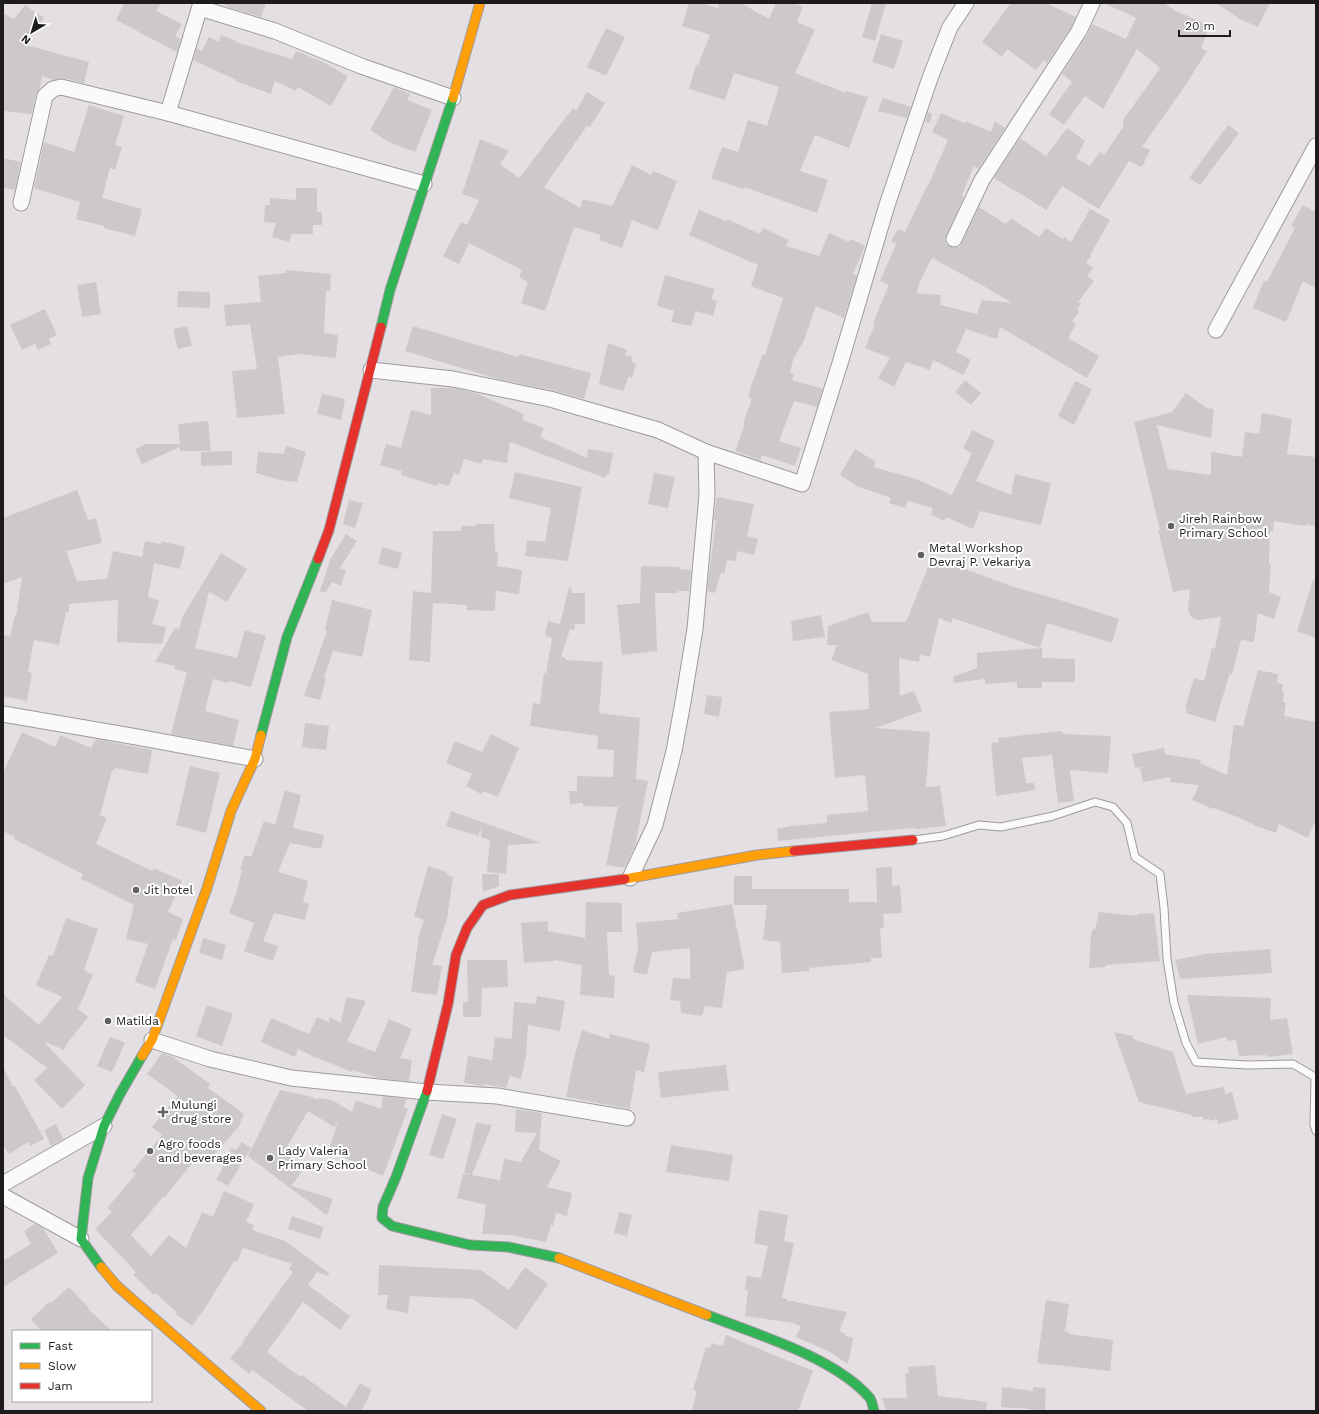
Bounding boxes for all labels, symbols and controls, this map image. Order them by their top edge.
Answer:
north arrow [12,12,52,52]
scale bar [1179,12,1230,38]
text: 20 m [1185,19,1215,33]
text: N [19,32,33,47]
place label: Jireh Rainbow Primary School [1179,512,1268,540]
marker: Jireh Rainbow Primary School [1166,521,1176,531]
place label: Metal Workshop Devraj P. Vekariya [929,541,1031,569]
marker: Metal Workshop Devraj P. Vekariya [916,550,926,560]
place label: Jit hotel [144,883,194,897]
marker: Jit hotel [131,885,141,895]
place label: Matilda [116,1014,159,1028]
marker: Matilda [103,1016,113,1026]
place label: Mulungi drug store [171,1098,232,1126]
marker: Mulungi drug store [158,1107,168,1117]
place label: Agro foods and beverages [158,1137,242,1165]
place label: Lady Valeria Primary School [278,1144,367,1172]
marker: Agro foods and beverages [145,1146,155,1156]
marker: Lady Valeria Primary School [265,1153,275,1163]
legend [12,1330,152,1402]
text: Fast [48,1339,73,1353]
text: Slow [48,1359,76,1373]
text: Jam [48,1379,73,1393]

